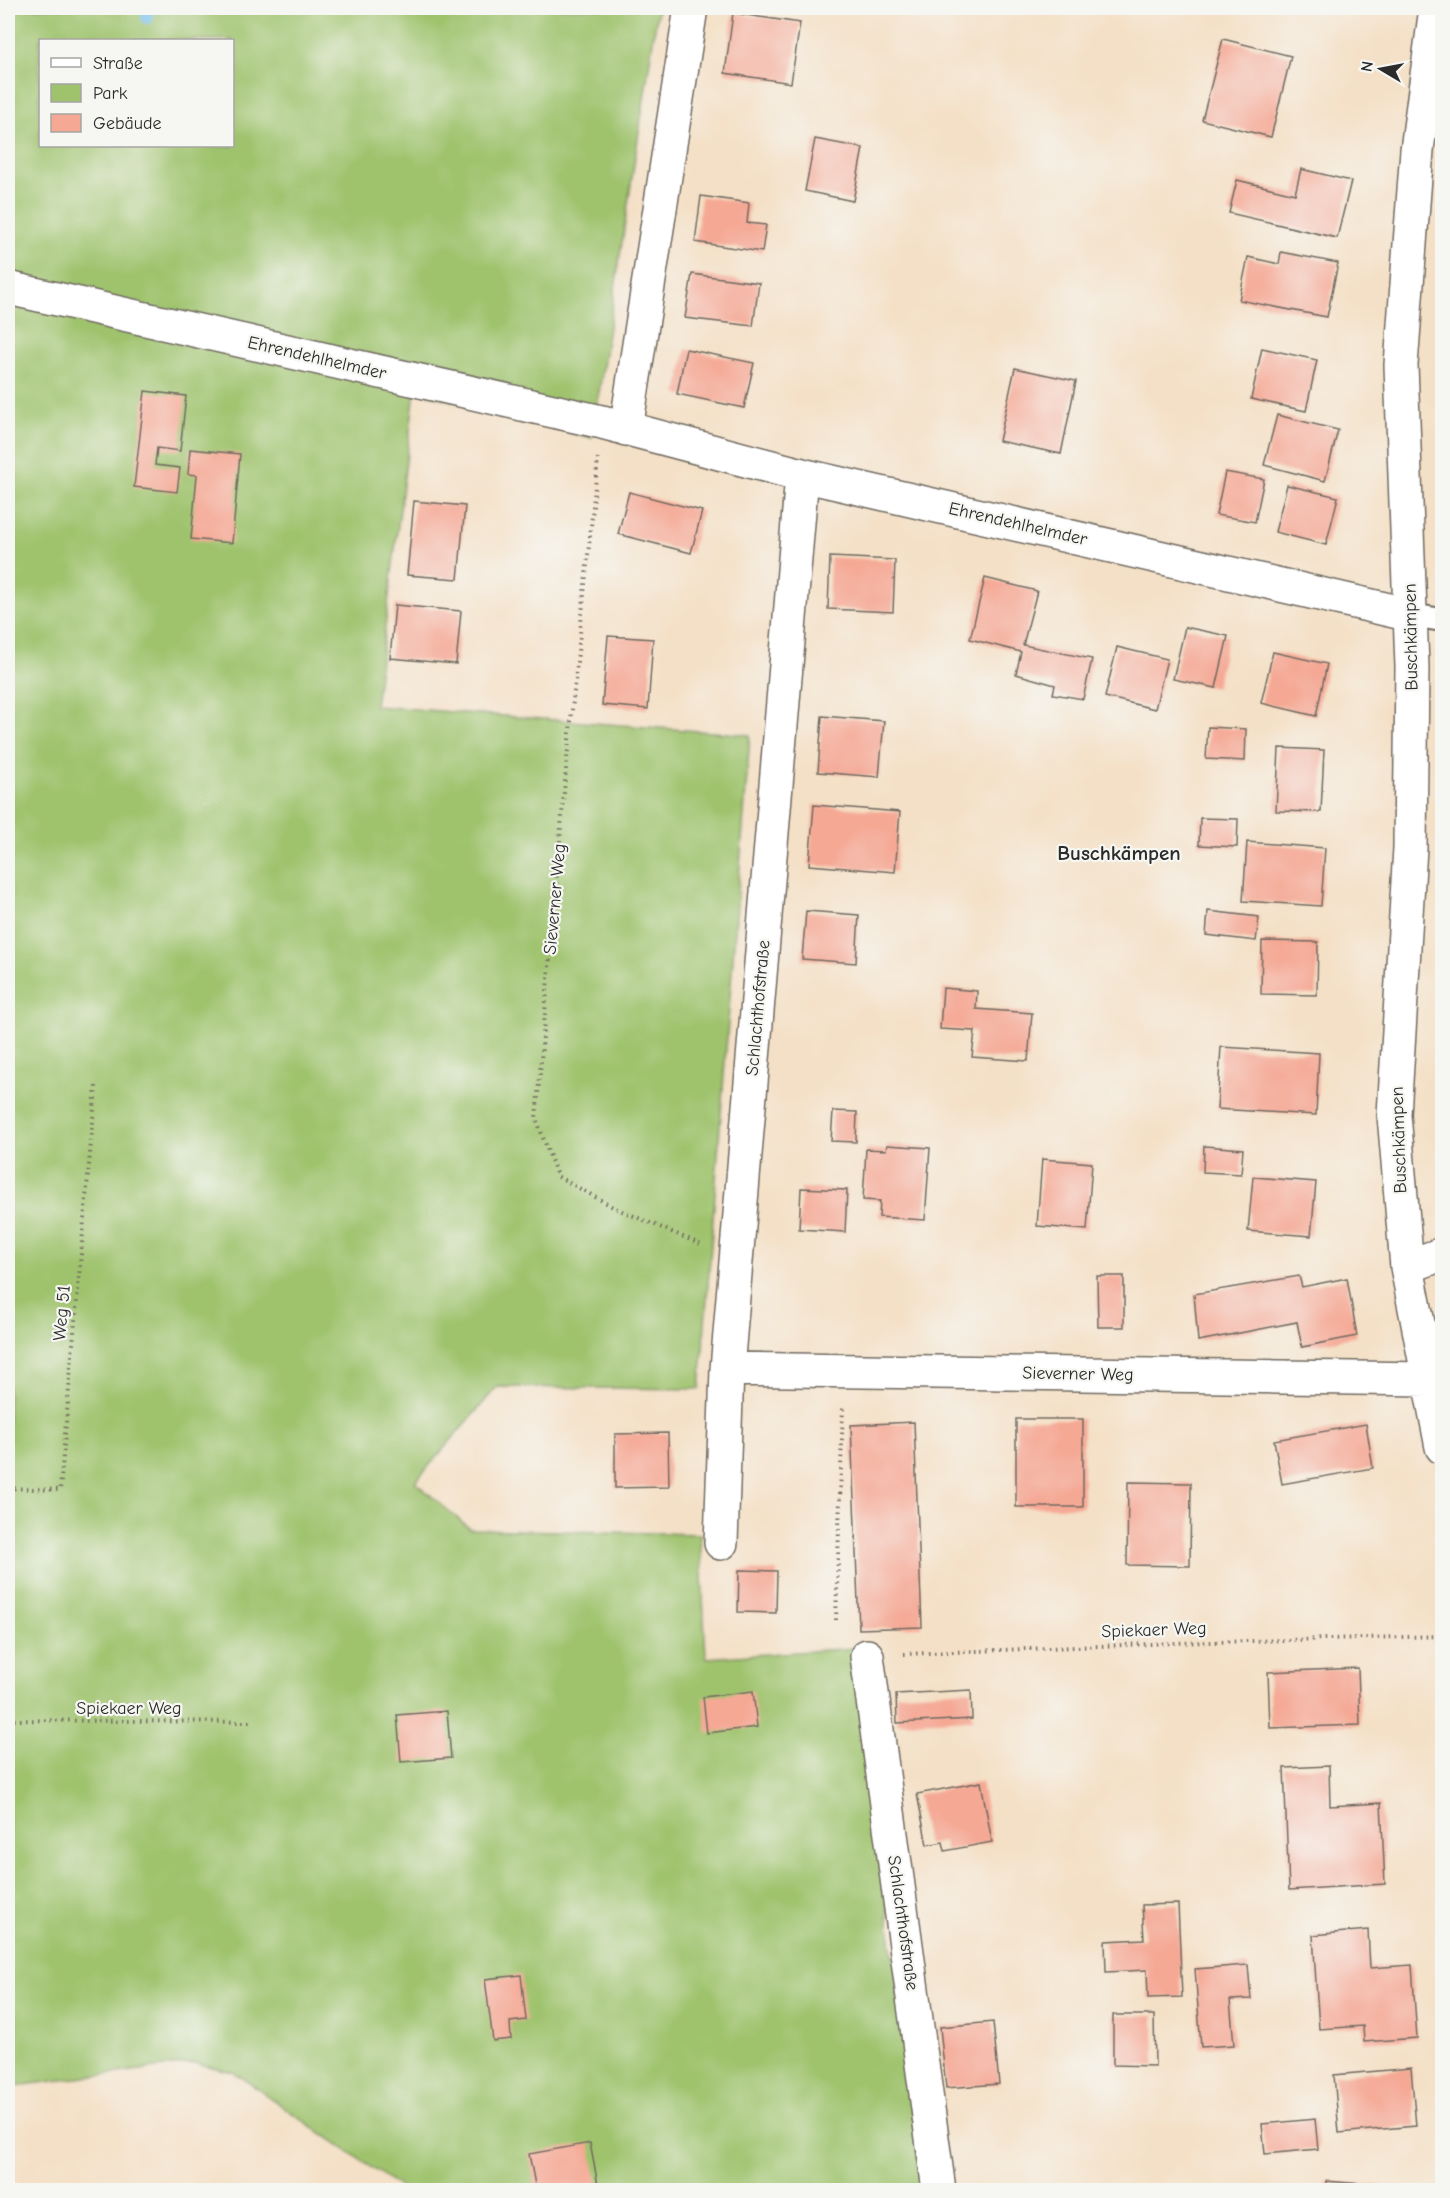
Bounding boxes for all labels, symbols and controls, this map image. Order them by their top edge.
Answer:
legend [39,39,234,147]
north arrow [1351,39,1411,99]
text: Straße [93,53,143,74]
text: N [1357,60,1377,73]
text: Park [93,83,128,104]
text: Gebäude [93,113,162,134]
street label: Ehrendehlhelmder [246,332,389,384]
street label: Ehrendehlhelmder [947,498,1090,550]
street label: Buschkämpen [1400,583,1422,691]
district label: Buschkämpen [1057,841,1181,865]
street label: Sieverner Weg [540,843,570,955]
street label: Schlachthofstraße [742,939,774,1077]
street label: Buschkämpen [1387,1086,1411,1194]
street label: Weg 51 [49,1284,75,1342]
street label: Sieverner Weg [1022,1363,1134,1385]
street label: Spiekaer Weg [1101,1618,1207,1642]
street label: Spiekaer Weg [76,1698,182,1719]
street label: Schlachthofstraße [883,1854,923,1992]

